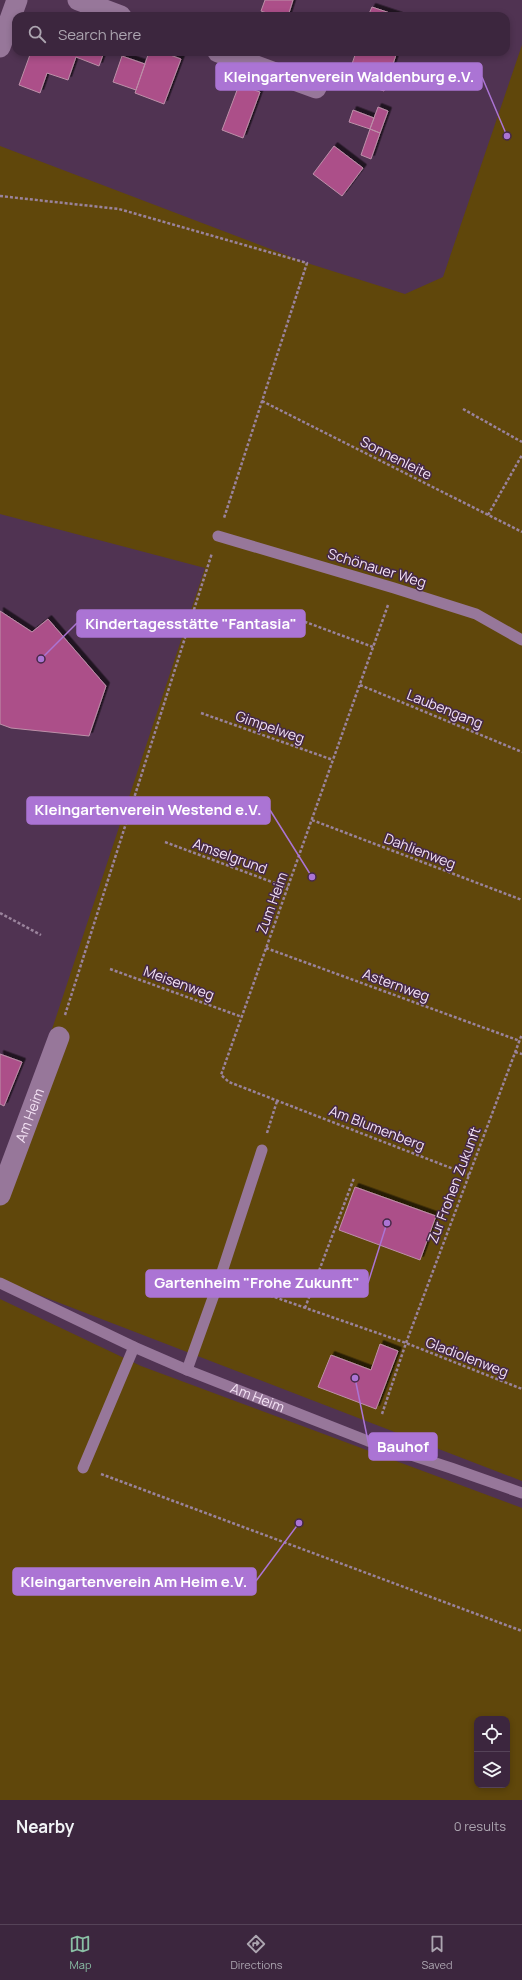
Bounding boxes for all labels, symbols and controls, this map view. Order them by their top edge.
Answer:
search box [12,12,510,56]
icon: search [26,23,48,45]
text: Search here [58,24,141,45]
callout: Kleingartenverein Waldenburg e.V. [216,63,482,90]
text: Kleingartenverein Waldenburg e.V. [224,66,474,87]
street label: Sonnenleite [357,431,435,484]
street label: Schönauer Weg [326,544,429,592]
callout: Kindertagesstätte "Fantasia" [77,610,305,637]
text: Kindertagesstätte "Fantasia" [85,613,297,634]
street label: Laubengang [404,685,486,732]
street label: Gimpelweg [233,706,307,747]
callout: Kleingartenverein Westend e.V. [27,797,270,824]
text: Kleingartenverein Westend e.V. [35,799,261,820]
street label: Dahlienweg [382,828,459,873]
street label: Amselgrund [190,833,270,878]
street label: Zum Heim [252,869,292,936]
street label: Meisenweg [141,961,217,1004]
street label: Asternweg [360,964,432,1005]
street label: Am Heim [10,1085,48,1145]
street label: Am Blumenberg [326,1101,428,1155]
street label: Zur Frohen Zukunft [423,1123,485,1246]
callout: Gartenheim "Frohe Zukunft" [146,1270,368,1297]
text: Gartenheim "Frohe Zukunft" [154,1272,360,1293]
street label: Gladiolenweg [423,1332,511,1381]
street label: Am Heim [228,1378,288,1416]
callout: Bauhof [369,1433,437,1460]
text: Bauhof [377,1436,429,1457]
callout: Kleingartenverein Am Heim e.V. [13,1568,256,1595]
text: Kleingartenverein Am Heim e.V. [21,1571,247,1592]
map controls [474,1716,510,1788]
button: locate [474,1716,510,1752]
button: layers [474,1752,510,1788]
text: Nearby [16,1815,74,1838]
text: 0 results [454,1817,506,1835]
tab: Map [69,1933,91,1972]
tab: Directions [230,1933,283,1972]
tab: Saved [422,1933,453,1972]

